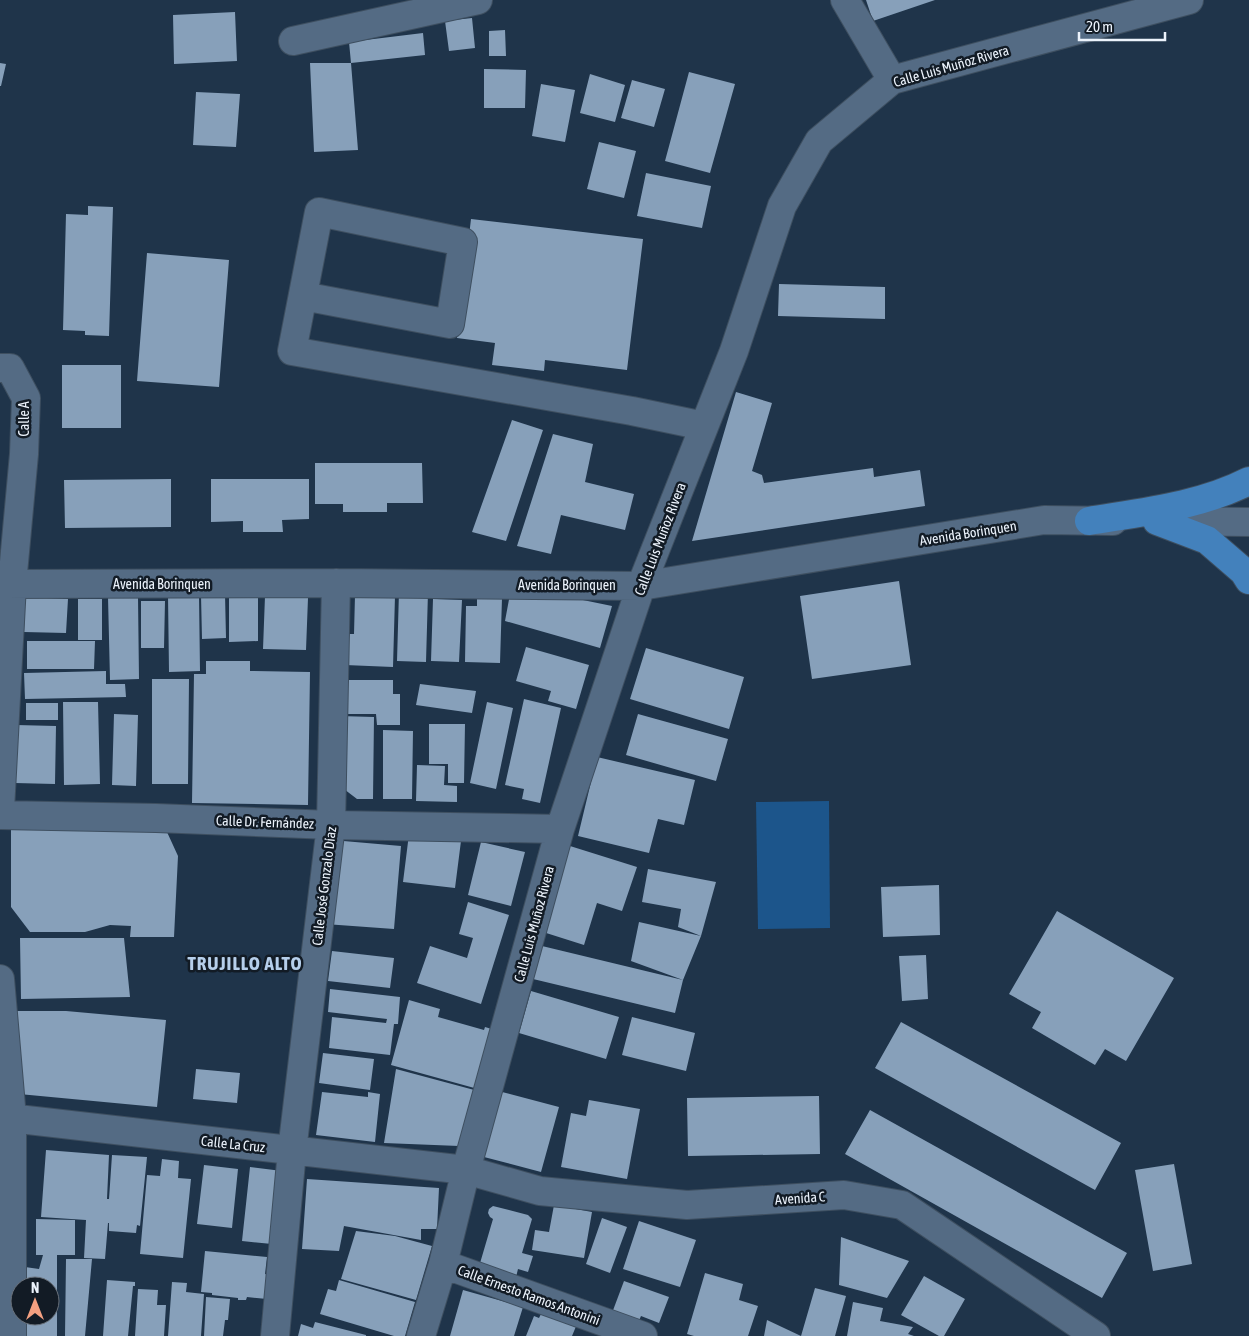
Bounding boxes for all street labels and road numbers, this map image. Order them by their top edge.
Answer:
street label: Calle Luis Muñoz Rivera [891,42,1011,90]
street label: Calle A [16,401,32,437]
street label: Calle Luis Muñoz Rivera [631,480,689,598]
street label: Avenida Borinquen [918,517,1018,549]
street label: Avenida Borinquen [113,576,211,592]
street label: Avenida Borinquen [518,577,616,593]
street label: Calle Dr. Fernández [216,812,314,832]
street label: Calle José Gonzalo Díaz [309,826,339,946]
street label: Calle Luis Muñoz Rivera [511,864,557,984]
street label: Calle La Cruz [200,1133,266,1155]
street label: Avenida C [774,1188,826,1208]
street label: Calle Ernesto Ramos Antonini [456,1262,602,1328]

